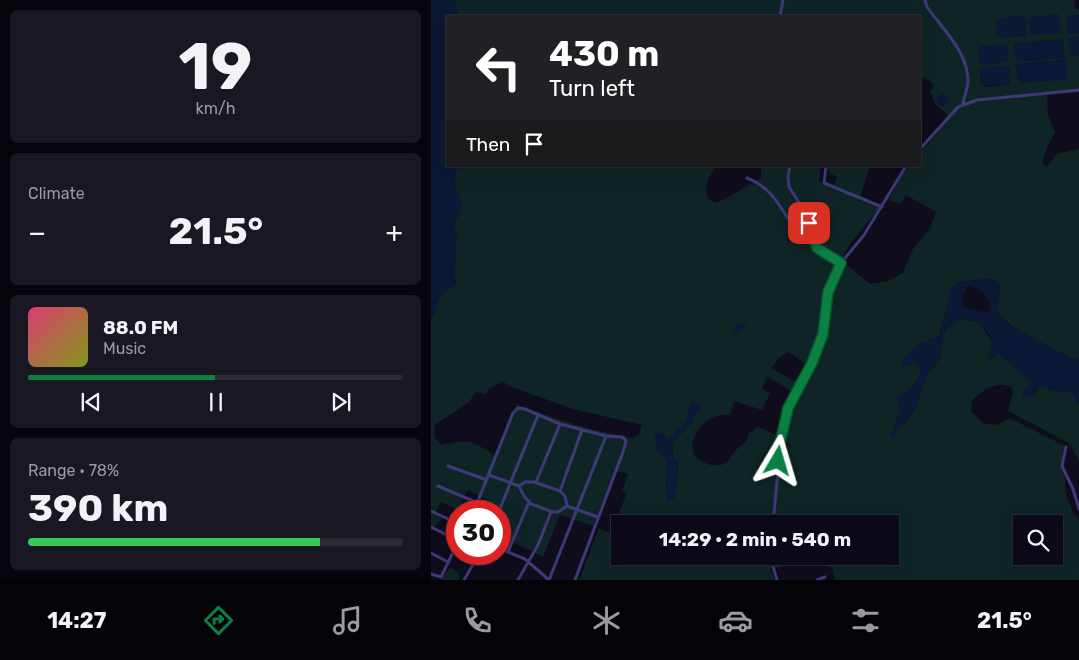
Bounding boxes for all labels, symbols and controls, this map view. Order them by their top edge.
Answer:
text: 19 [179,28,252,105]
text: 430 m [549,33,659,75]
icon: left [466,35,531,100]
text: Turn left [549,75,635,102]
text: km/h [196,99,235,118]
icon: arrive [520,130,548,158]
text: Then [466,133,510,156]
text: Climate [28,184,85,203]
pin [788,202,830,244]
text: 21.5° [169,208,263,254]
icon: arrive [795,209,823,237]
text: − [28,216,46,249]
text: + [386,216,403,249]
text: 88.0 FM [103,316,178,339]
text: Music [103,339,146,358]
icon: previous [77,388,105,416]
icon: pause [202,388,230,416]
icon: next [327,388,355,416]
position arrow [751,434,803,486]
text: Range · 78% [28,461,119,480]
text: 390 km [28,485,168,531]
speed limit sign: 30 [446,500,511,565]
map controls [1013,515,1063,565]
button: search [1013,515,1063,565]
text: 14:29 · 2 min · 540 m [659,528,851,551]
icon: directions [201,603,236,638]
icon: music [330,603,365,638]
icon: phone [460,603,495,638]
icon: climate [589,603,624,638]
icon: car [718,603,753,638]
icon: filters [848,603,883,638]
text: 14:27 [47,607,106,634]
text: 21.5° [977,607,1032,634]

